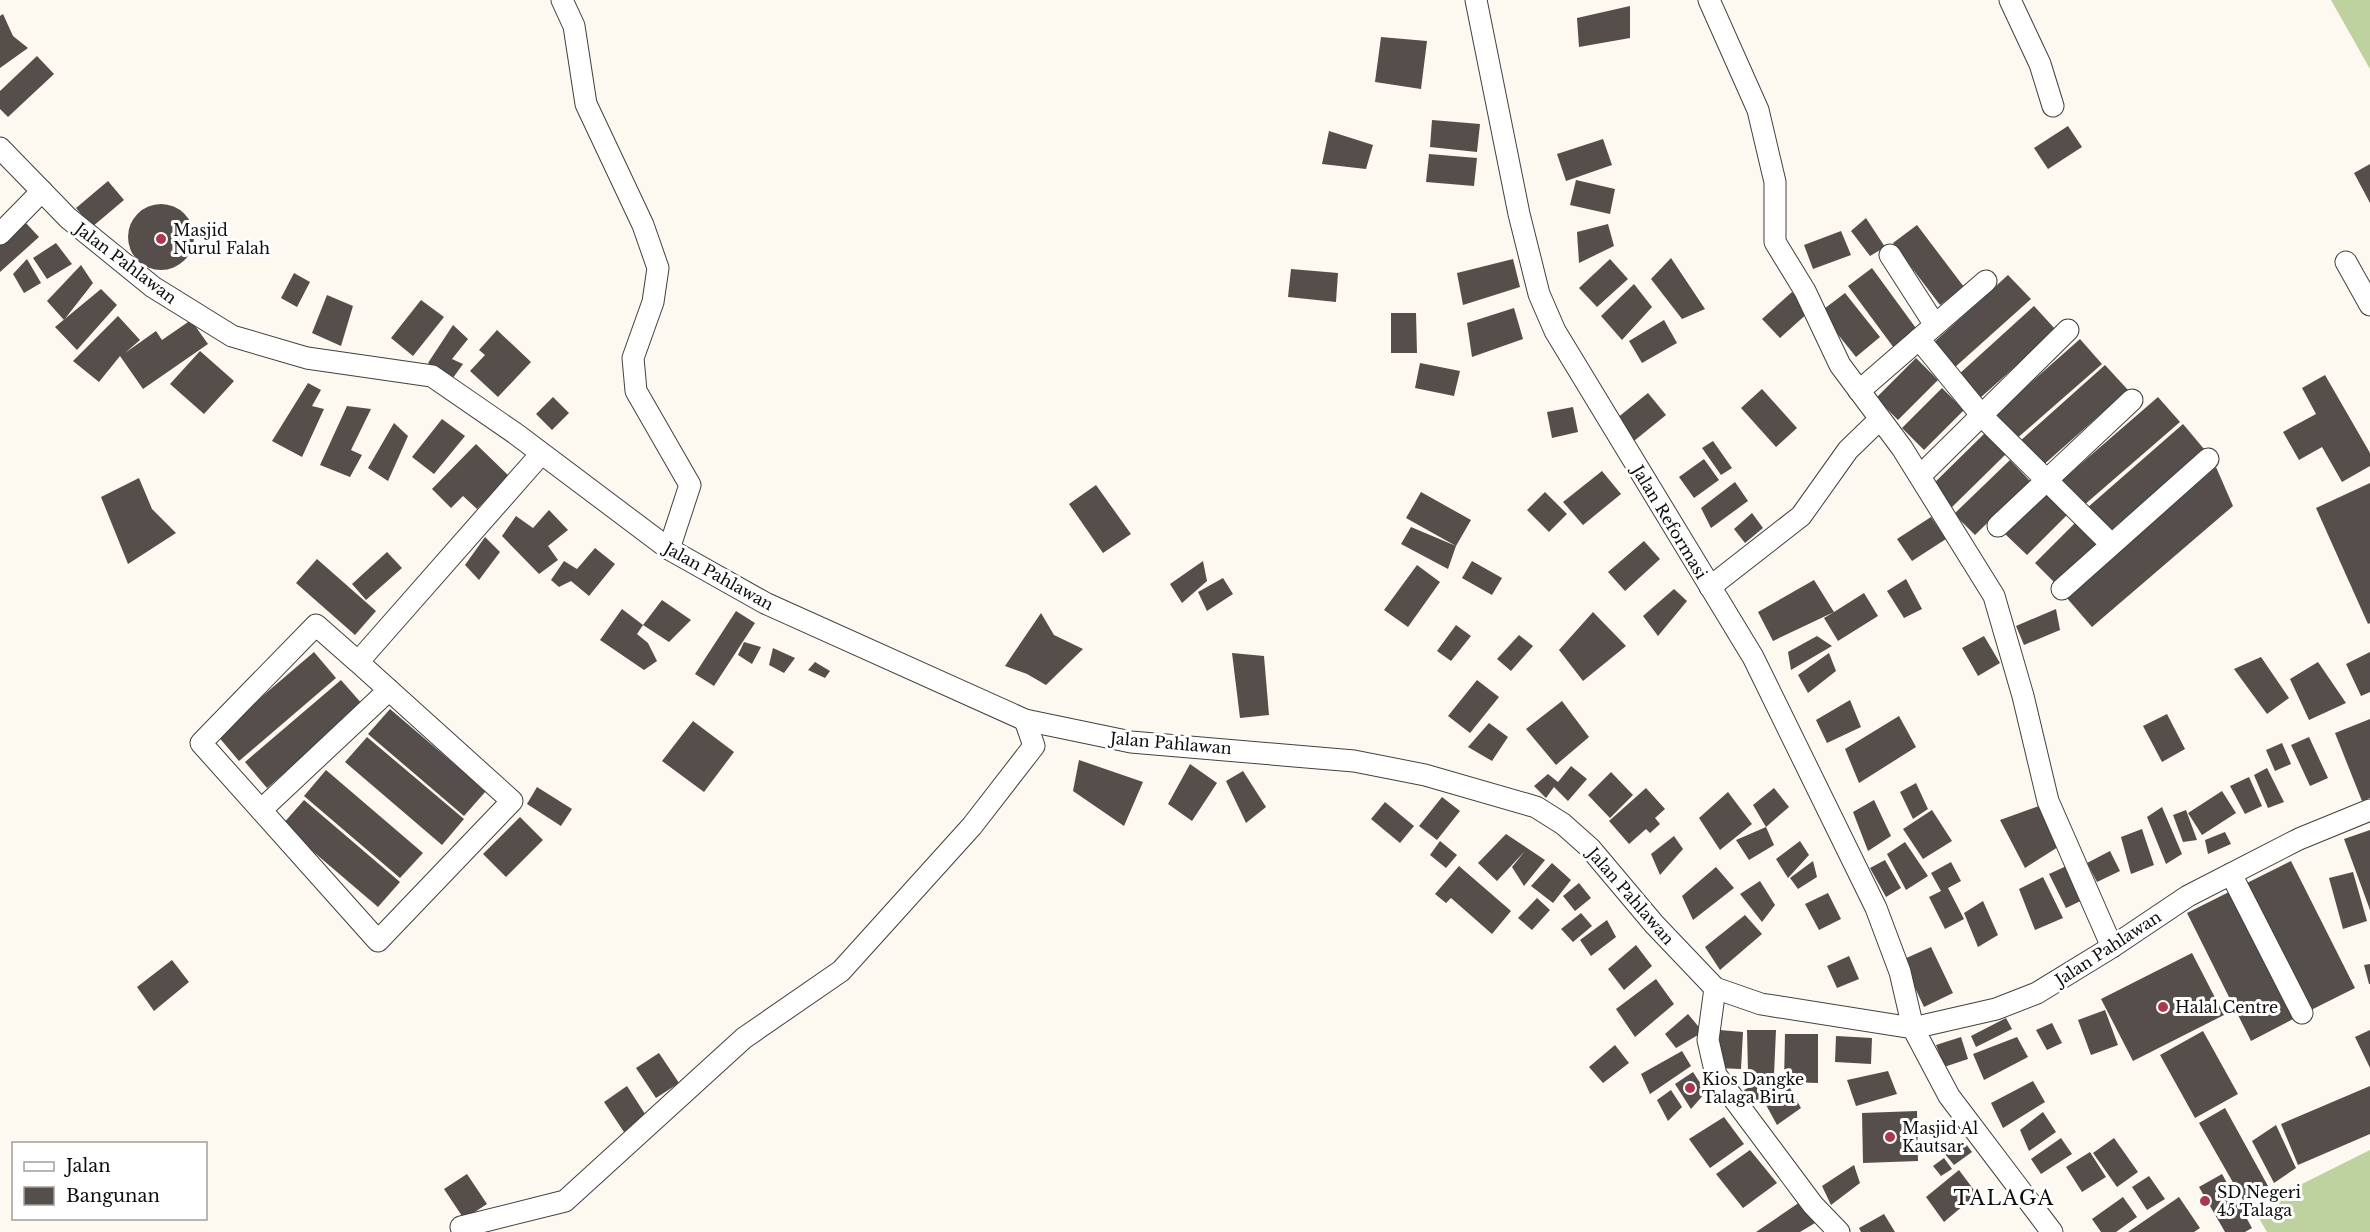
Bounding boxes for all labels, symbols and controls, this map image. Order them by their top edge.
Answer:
street label: Jalan Pahlawan [70,217,181,308]
place label: Masjid Nurul Falah [173,220,270,258]
marker: Masjid Nurul Falah [154,232,168,246]
street label: Jalan Reformasi [1627,460,1712,583]
street label: Jalan Pahlawan [659,537,777,614]
street label: Jalan Pahlawan [1107,728,1233,758]
street label: Jalan Pahlawan [1582,842,1679,949]
street label: Jalan Pahlawan [2050,906,2165,991]
place label: Halal Centre [2175,997,2278,1017]
marker: Halal Centre [2156,1000,2170,1014]
place label: Kios Dangke Talaga Biru [1702,1069,1804,1107]
marker: Kios Dangke Talaga Biru [1683,1081,1697,1095]
place label: Masjid Al Kautsar [1902,1118,1978,1156]
marker: Masjid Al Kautsar [1883,1130,1897,1144]
legend [12,1142,207,1220]
text: Jalan [64,1155,111,1177]
place label: SD Negeri 45 Talaga [2217,1182,2301,1220]
text: Bangunan [66,1185,160,1207]
district label: TALAGA [1953,1186,2055,1210]
marker: SD Negeri 45 Talaga [2198,1194,2212,1208]

